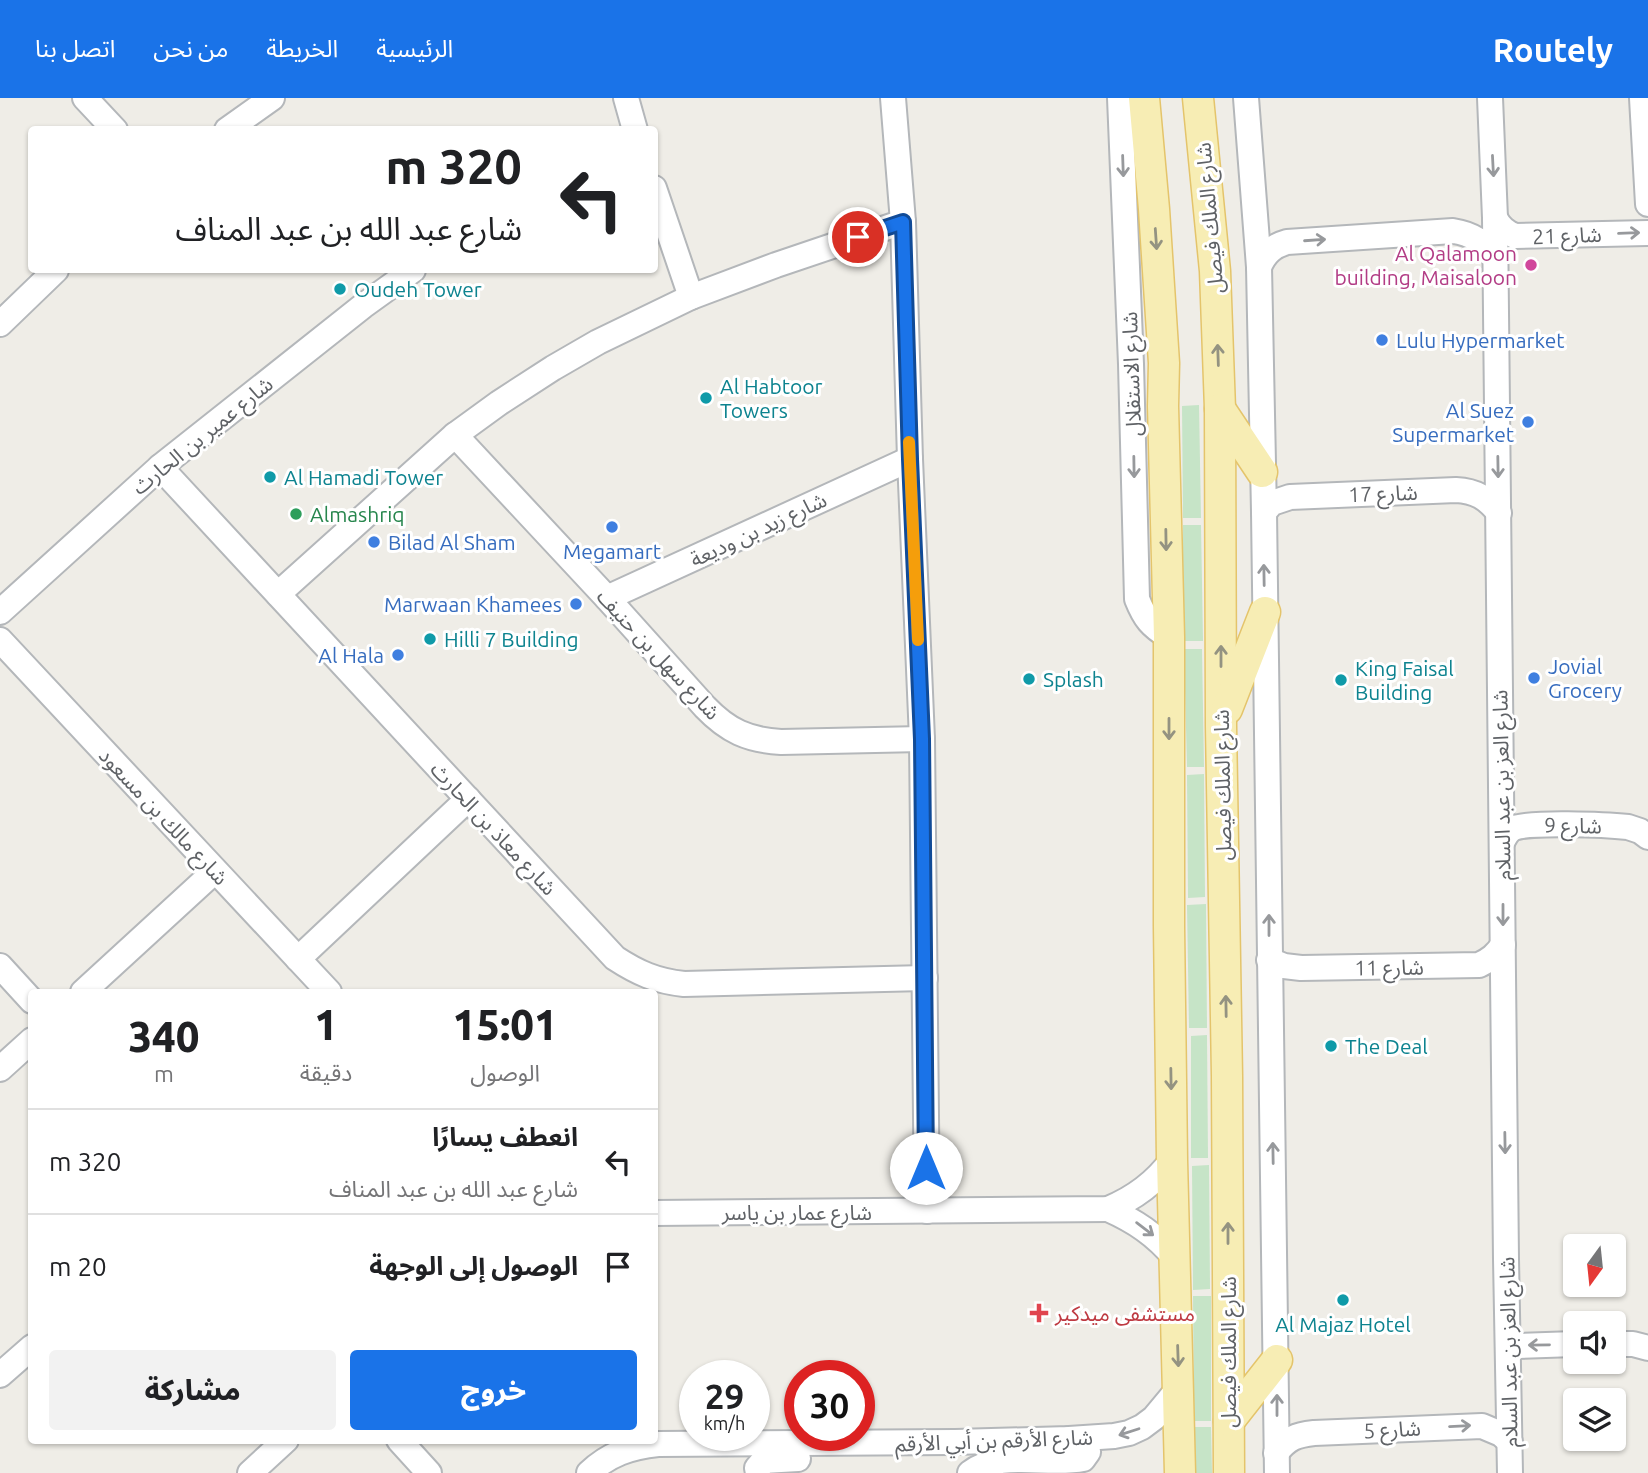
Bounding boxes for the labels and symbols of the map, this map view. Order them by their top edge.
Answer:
street label: شارع الملك فيصل [1190,141,1232,294]
one-way arrow [1116,154,1129,177]
one-way arrow [1487,154,1500,177]
pin [828,207,888,267]
street label: شارع 21 [1532,222,1602,252]
one-way arrow [1617,227,1640,240]
one-way arrow [1150,228,1163,250]
one-way arrow [1304,234,1327,247]
place label: Al Qalamoon building, Maisaloon [1335,241,1517,289]
marker: Al Qalamoon building, Maisaloon [1523,257,1539,273]
place label: Oudeh Tower [354,277,482,301]
marker: Oudeh Tower [332,281,348,297]
street label: شارع الاستقلال [1117,311,1149,437]
place label: Lulu Hypermarket [1396,328,1565,352]
marker: Lulu Hypermarket [1374,332,1390,348]
one-way arrow [1211,344,1224,367]
street label: شارع عمير بن الحارث [127,371,280,502]
place label: Al Habtoor Towers [720,374,822,422]
marker: Al Habtoor Towers [698,390,714,406]
place label: Al Suez Supermarket [1392,398,1514,446]
marker: Al Suez Supermarket [1520,414,1536,430]
one-way arrow [1127,455,1140,478]
one-way arrow [1491,455,1505,478]
place label: Al Hamadi Tower [284,465,443,489]
marker: Al Hamadi Tower [262,469,278,485]
street label: شارع 17 [1348,480,1418,510]
street label: شارع زيد بن وديعة [686,487,832,575]
place label: Almashriq [310,502,405,526]
marker: Almashriq [288,506,304,522]
marker: Megamart [604,519,620,535]
one-way arrow [1160,528,1173,551]
place label: Bilad Al Sham [388,530,516,554]
marker: Bilad Al Sham [366,534,382,550]
place label: Megamart [563,539,661,563]
one-way arrow [1257,564,1271,587]
street label: شارع سهل بن حنيف [590,584,725,727]
place label: Marwaan Khamees [384,592,562,616]
marker: Marwaan Khamees [568,596,584,612]
place label: Hilli 7 Building [444,627,579,651]
marker: Hilli 7 Building [422,631,438,647]
place label: Al Hala [318,643,384,667]
one-way arrow [1214,645,1228,668]
marker: Al Hala [390,647,406,663]
place label: Jovial Grocery [1548,654,1622,702]
place label: King Faisal Building [1355,656,1454,704]
place label: Splash [1043,667,1104,691]
marker: Jovial Grocery [1526,670,1542,686]
marker: Splash [1021,671,1037,687]
marker: King Faisal Building [1333,672,1349,688]
street label: شارع العز بن عبد السلام [1487,689,1520,881]
street label: شارع الملك فيصل [1209,709,1239,861]
one-way arrow [1162,718,1176,741]
street label: شارع مالك بن مسعود [92,743,233,892]
street label: شارع معاذ بن الحارث [423,757,562,902]
street label: شارع 9 [1544,812,1602,842]
one-way arrow [1496,903,1509,926]
one-way arrow [1262,914,1276,937]
street label: شارع 11 [1354,954,1424,984]
one-way arrow [1219,995,1232,1018]
place label: The Deal [1345,1034,1428,1058]
marker: The Deal [1323,1038,1339,1054]
one-way arrow [1164,1068,1178,1091]
position arrow [889,1131,963,1205]
one-way arrow [1498,1131,1512,1154]
one-way arrow [1266,1142,1279,1165]
street label: شارع عمار بن ياسر [721,1200,872,1228]
one-way arrow [1135,1222,1153,1237]
one-way arrow [1221,1222,1235,1245]
north arrow [1563,1234,1626,1297]
street label: شارع العز بن عبد السلام [1494,1256,1527,1448]
street label: شارع الملك فيصل [1216,1276,1244,1428]
marker: Al Majaz Hotel [1335,1292,1351,1308]
place label: مستشفى ميدكير [1054,1301,1195,1326]
marker: مستشفى ميدكير [1029,1303,1049,1323]
place label: Al Majaz Hotel [1275,1312,1411,1336]
one-way arrow [1528,1338,1551,1352]
one-way arrow [1171,1344,1184,1367]
speed limit sign: 30 [784,1360,875,1451]
one-way arrow [1270,1394,1283,1417]
street label: شارع 5 [1363,1416,1422,1446]
one-way arrow [1448,1420,1471,1433]
street label: شارع الأرقم بن أبي الأرقم [895,1425,1094,1460]
one-way arrow [1118,1426,1140,1439]

